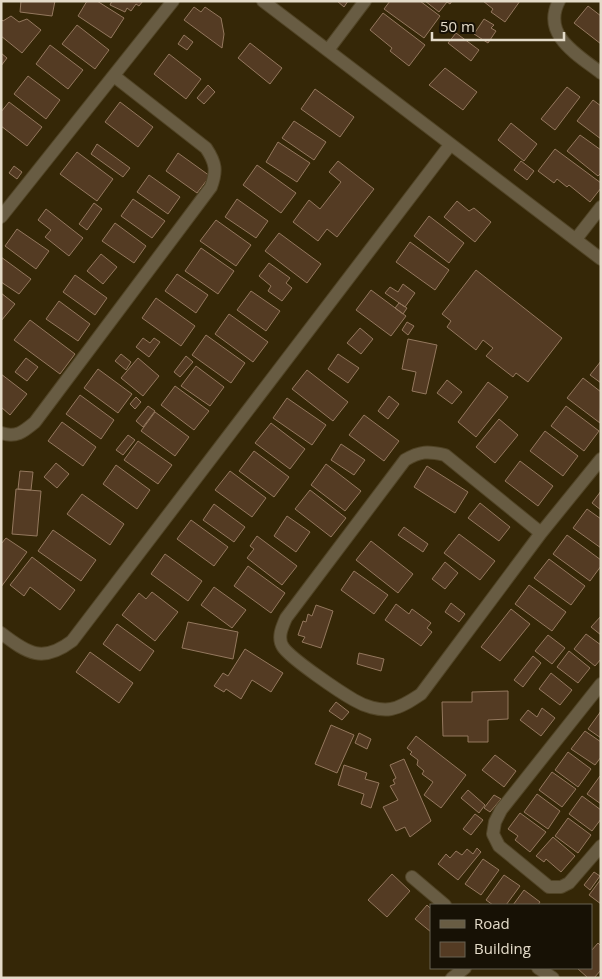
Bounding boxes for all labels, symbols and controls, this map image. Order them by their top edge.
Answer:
scale bar [432,10,564,42]
text: 50 m [440,16,475,36]
legend [430,904,592,969]
text: Road [474,913,510,933]
text: Building [474,938,531,958]

